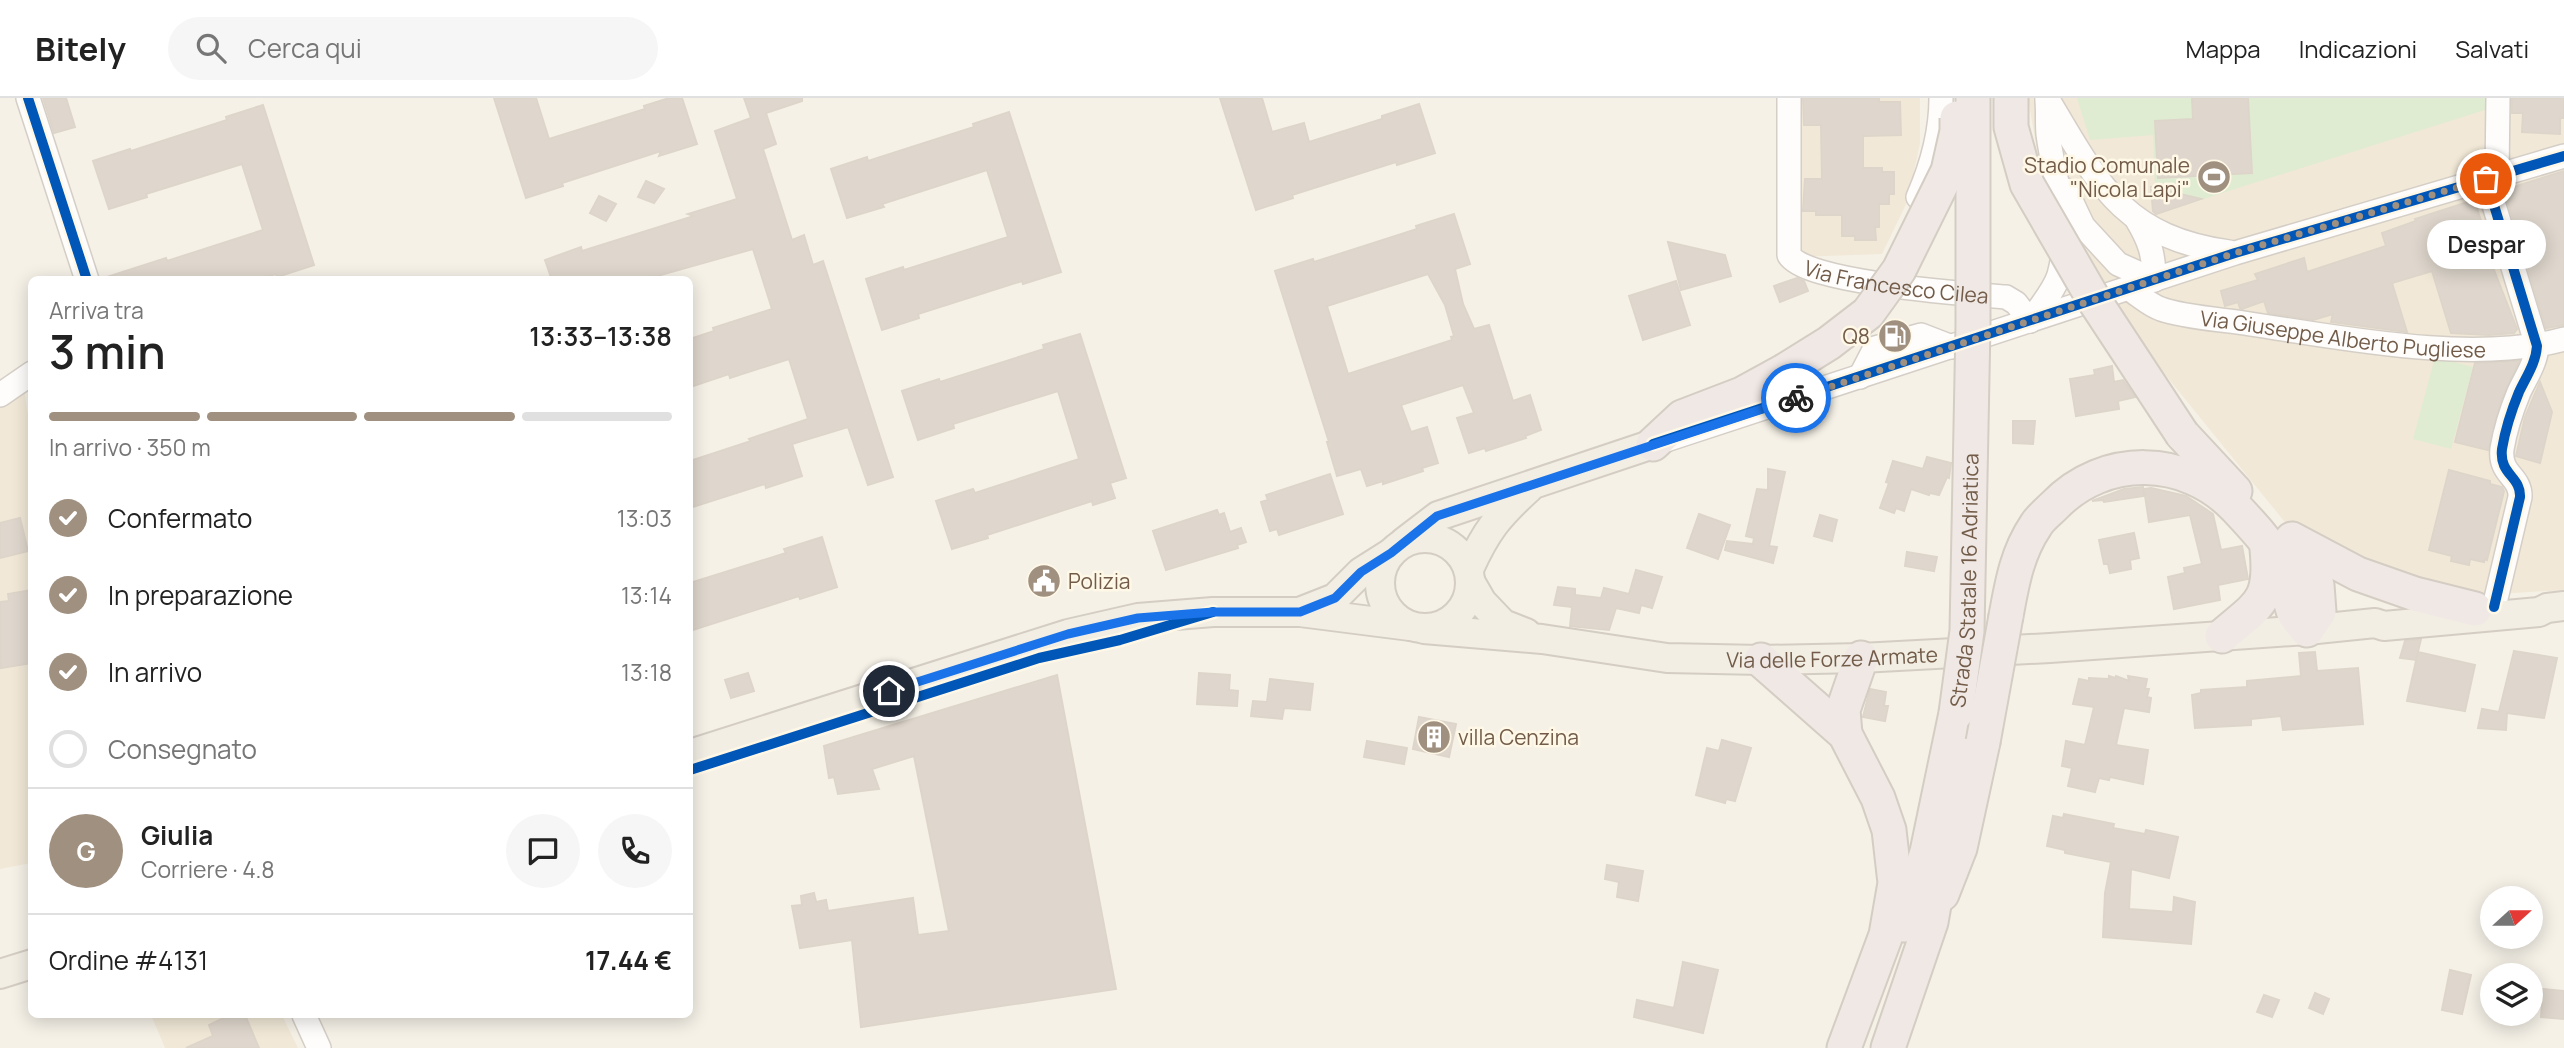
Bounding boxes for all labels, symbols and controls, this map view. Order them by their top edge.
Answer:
search box [168,17,658,80]
text: Bitely [35,26,126,71]
icon: search [192,29,230,67]
text: Cerca qui [248,30,362,66]
text: Mappa [2185,32,2261,65]
text: Indicazioni [2299,32,2417,65]
text: Salvati [2455,32,2529,65]
pin [2456,149,2516,209]
place label: Stadio Comunale "Nicola Lapi" [2024,151,2190,203]
sports icon: Stadio Comunale "Nicola Lapi" [2195,158,2233,196]
icon: bag [2467,160,2505,198]
callout: Despar [2426,221,2546,270]
text: Despar [2448,228,2525,260]
street label: Via Francesco Cilea [1800,253,1990,310]
text: Arriva tra [49,294,144,326]
street label: Via Giuseppe Alberto Pugliese [2198,304,2486,363]
fuel station icon: Q8 [1876,317,1914,355]
text: 13:33–13:38 [529,318,672,354]
text: 3 min [49,320,166,383]
place label: Q8 [1843,322,1870,350]
courier [1761,363,1831,433]
icon: bike [1777,379,1815,417]
text: In arrivo · 350 m [49,431,211,463]
street label: Strada Statale 16 Adriatica [1943,453,1984,709]
icon: check [49,499,87,537]
text: Confermato [108,500,252,536]
text: 13:03 [617,502,672,534]
public building icon: Polizia [1025,562,1063,600]
place label: Polizia [1068,567,1131,595]
icon: check [49,576,87,614]
text: In preparazione [108,577,293,613]
text: 13:14 [621,579,672,611]
street label: Via delle Forze Armate [1726,640,1939,674]
icon: check [49,653,87,691]
text: In arrivo [108,654,202,690]
text: 13:18 [621,656,672,688]
pin [859,661,919,721]
icon: home [870,672,908,710]
building icon: villa Cenzina [1415,718,1453,756]
place label: villa Cenzina [1458,723,1579,751]
text: Consegnato [108,731,257,767]
button: chat [506,814,580,888]
button: phone [598,814,672,888]
text: Giulia [141,817,213,853]
text: G [76,833,96,869]
text: Corriere · 4.8 [141,853,275,885]
north arrow [2480,886,2543,948]
map controls [2480,886,2543,1026]
text: Ordine #4131 [49,942,208,978]
text: 17.44 € [585,942,672,978]
button: layers [2480,963,2543,1026]

